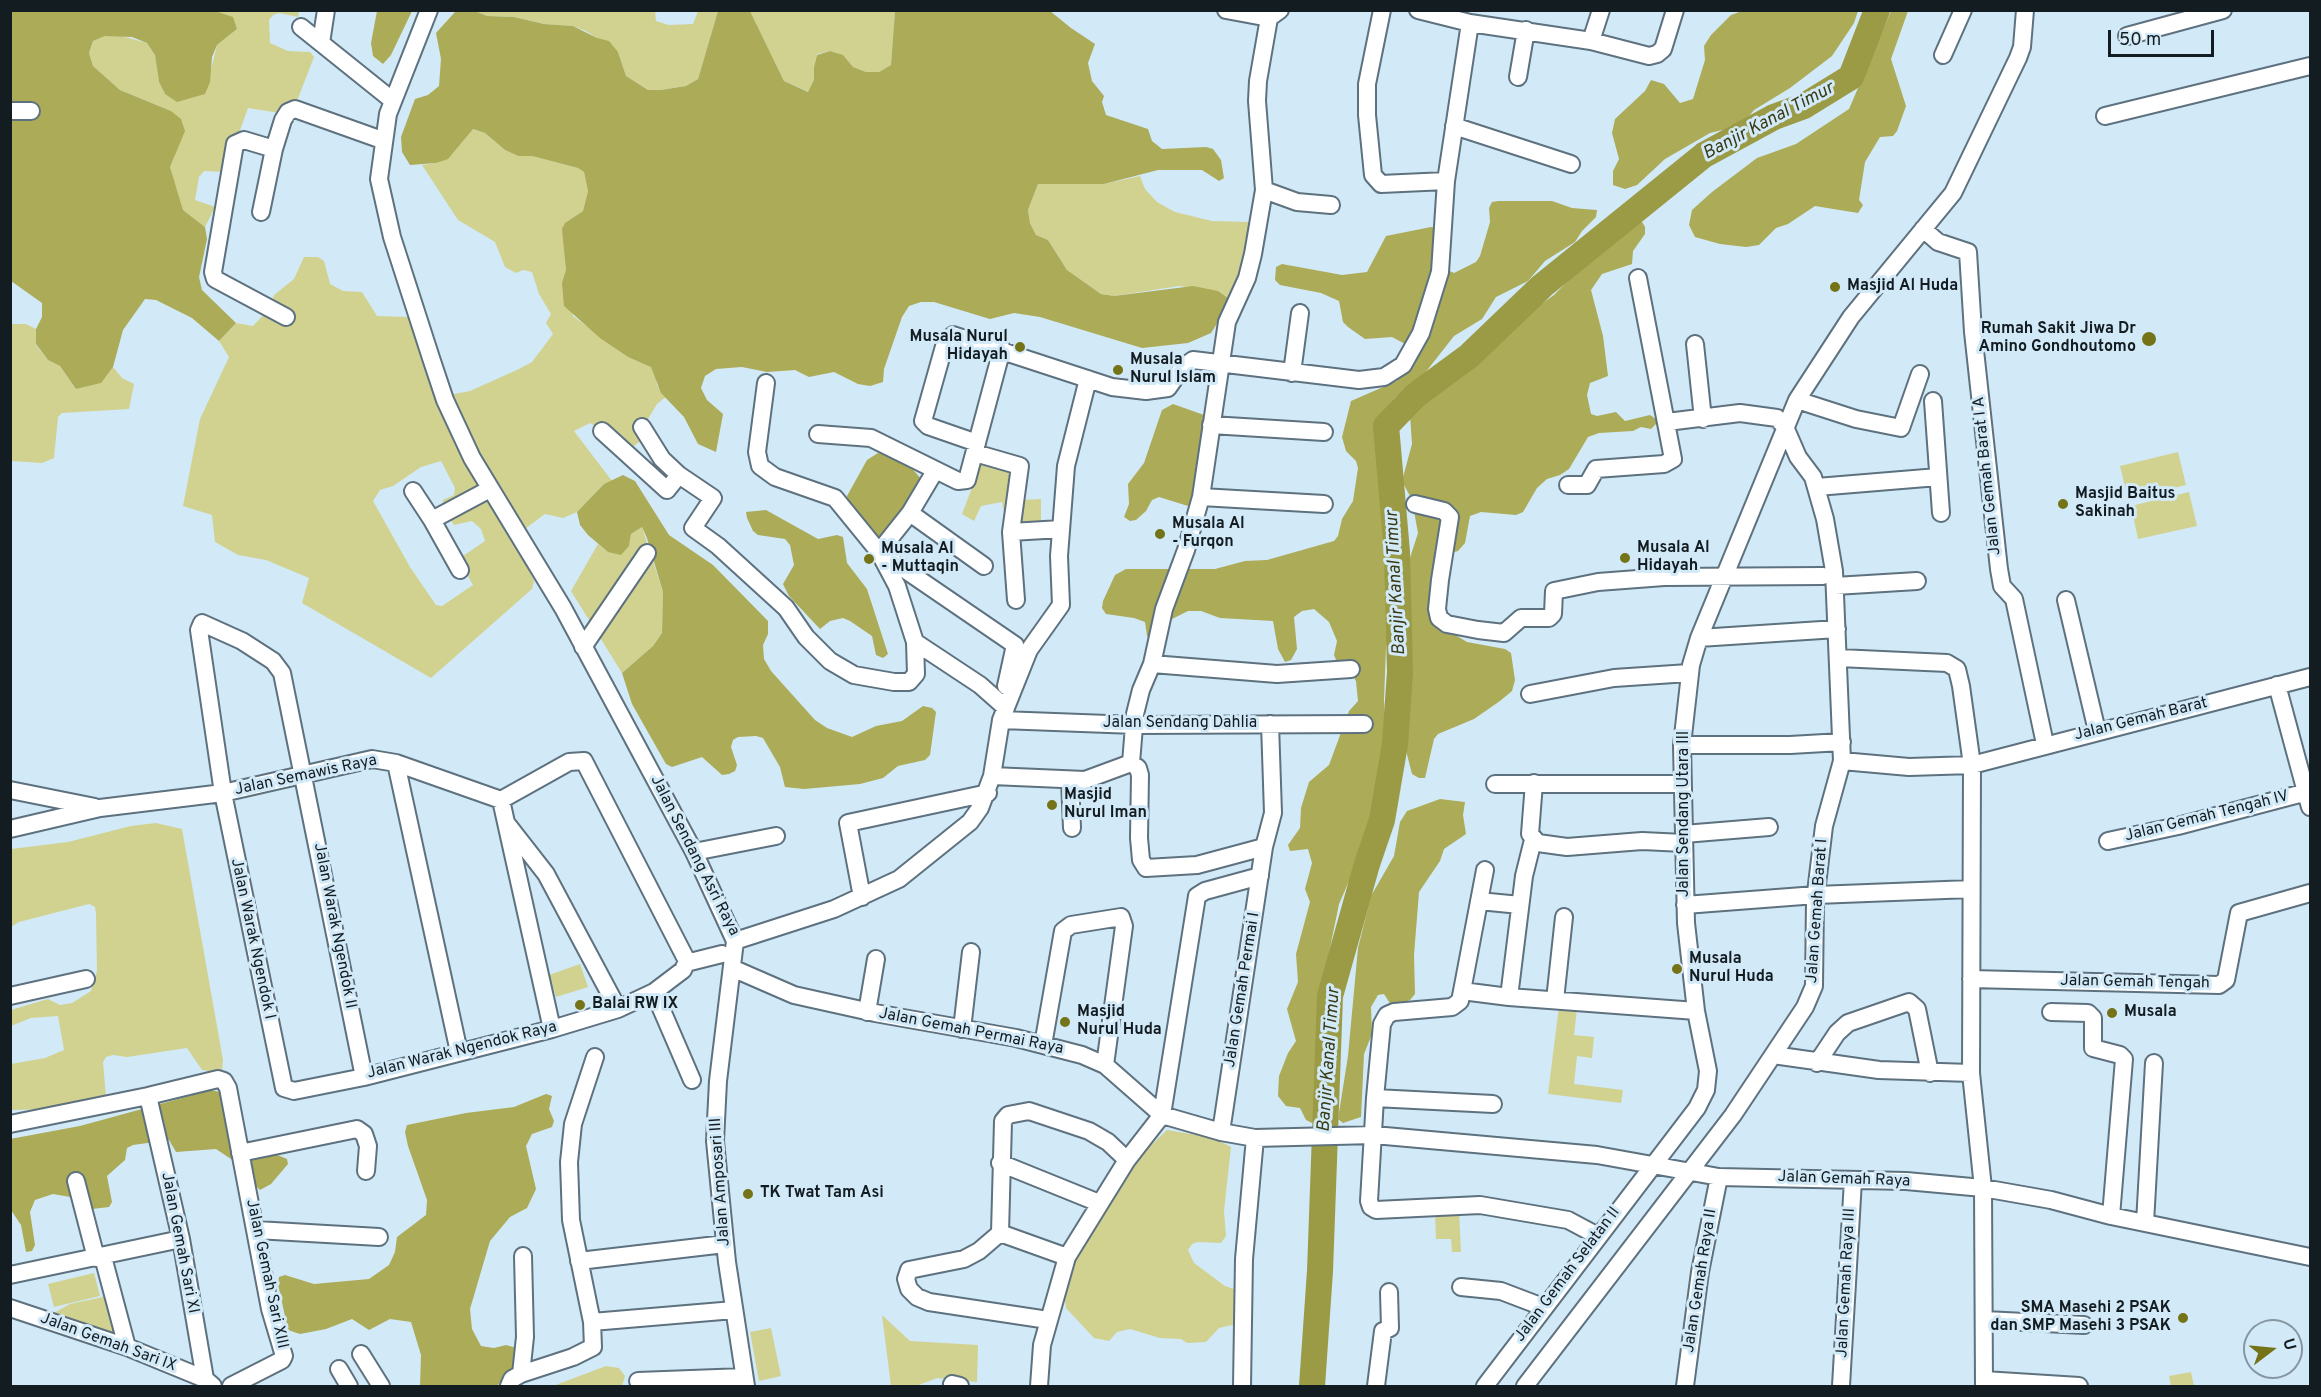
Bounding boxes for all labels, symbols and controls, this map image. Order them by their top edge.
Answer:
scale bar [2111,18,2218,56]
text: 50 m [2119,29,2161,52]
water label: Banjir Kanal Timur [1700,78,1838,166]
place label: Masjid Al Huda [1847,277,1958,297]
marker: Masjid Al Huda [1828,280,1842,294]
place label: Rumah Sakit Jiwa Dr Amino Gondhoutomo [1978,320,2136,358]
place label: Musala Nurul Hidayah [910,328,1008,366]
marker: Rumah Sakit Jiwa Dr Amino Gondhoutomo [2140,330,2158,348]
marker: Musala Nurul Hidayah [1013,340,1027,354]
place label: Musala Nurul Islam [1130,351,1216,389]
marker: Musala Nurul Islam [1111,363,1125,377]
street label: Jalan Gemah Barat I A [1970,396,2006,556]
place label: Masjid Baitus Sakinah [2075,485,2175,523]
marker: Masjid Baitus Sakinah [2056,497,2070,511]
water label: Banjir Kanal Timur [1382,510,1412,656]
place label: Musala Al - Furqon [1172,515,1245,553]
marker: Musala Al - Furqon [1153,527,1167,541]
place label: Musala Al Hidayah [1637,539,1710,577]
place label: Musala Al - Muttaqin [881,540,959,578]
marker: Musala Al Hidayah [1618,551,1632,565]
marker: Musala Al - Muttaqin [862,552,876,566]
street label: Jalan Gemah Barat [2072,694,2210,746]
street label: Jalan Sendang Dahlia [1103,714,1257,734]
street label: Jalan Sendang Utara III [1675,731,1695,897]
street label: Jalan Semawis Raya [233,752,379,800]
street label: Jalan Sendang Asri Raya [645,773,743,939]
place label: Masjid Nurul Iman [1064,786,1147,824]
street label: Jalan Gemah Tengah IV [2123,787,2291,847]
marker: Masjid Nurul Iman [1045,798,1059,812]
street label: Jalan Gemah Barat I [1803,838,1833,984]
street label: Jalan Warak Ngendok II [309,841,359,1011]
street label: Jalan Warak Ngendok I [226,857,278,1021]
street label: Jalan Gemah Permai I [1221,911,1265,1069]
place label: Musala Nurul Huda [1689,950,1774,988]
marker: Musala Nurul Huda [1670,962,1684,976]
street label: Jalan Gemah Tengah [2060,972,2210,994]
water label: Banjir Kanal Timur [1314,987,1346,1133]
place label: Balai RW IX [592,995,678,1015]
marker: Balai RW IX [573,998,587,1012]
place label: Masjid Nurul Huda [1077,1003,1162,1041]
place label: Musala [2124,1003,2177,1023]
street label: Jalan Gemah Permai Raya [877,1005,1065,1059]
marker: Musala [2105,1006,2119,1020]
marker: Masjid Nurul Huda [1058,1015,1072,1029]
street label: Jalan Warak Ngendok Raya [365,1018,559,1084]
street label: Jalan Amposari III [707,1117,735,1247]
street label: Jalan Gemah Raya [1777,1168,1911,1192]
street label: Jalan Gemah Sari XI [156,1171,202,1315]
place label: TK Twat Tam Asi [760,1184,884,1204]
marker: TK Twat Tam Asi [741,1187,755,1201]
street label: Jalan Gemah Sari XIII [241,1198,291,1350]
street label: Jalan Gemah Selatan II [1511,1204,1625,1346]
street label: Jalan Gemah Raya II [1680,1208,1722,1354]
street label: Jalan Gemah Raya III [1833,1208,1861,1358]
place label: SMA Masehi 2 PSAK dan SMP Masehi 3 PSAK [1990,1299,2171,1337]
street label: Jalan Gemah Sari IX [37,1309,179,1377]
marker: SMA Masehi 2 PSAK dan SMP Masehi 3 PSAK [2176,1311,2190,1325]
north arrow [2243,1319,2303,1379]
text: U [2277,1336,2300,1353]

